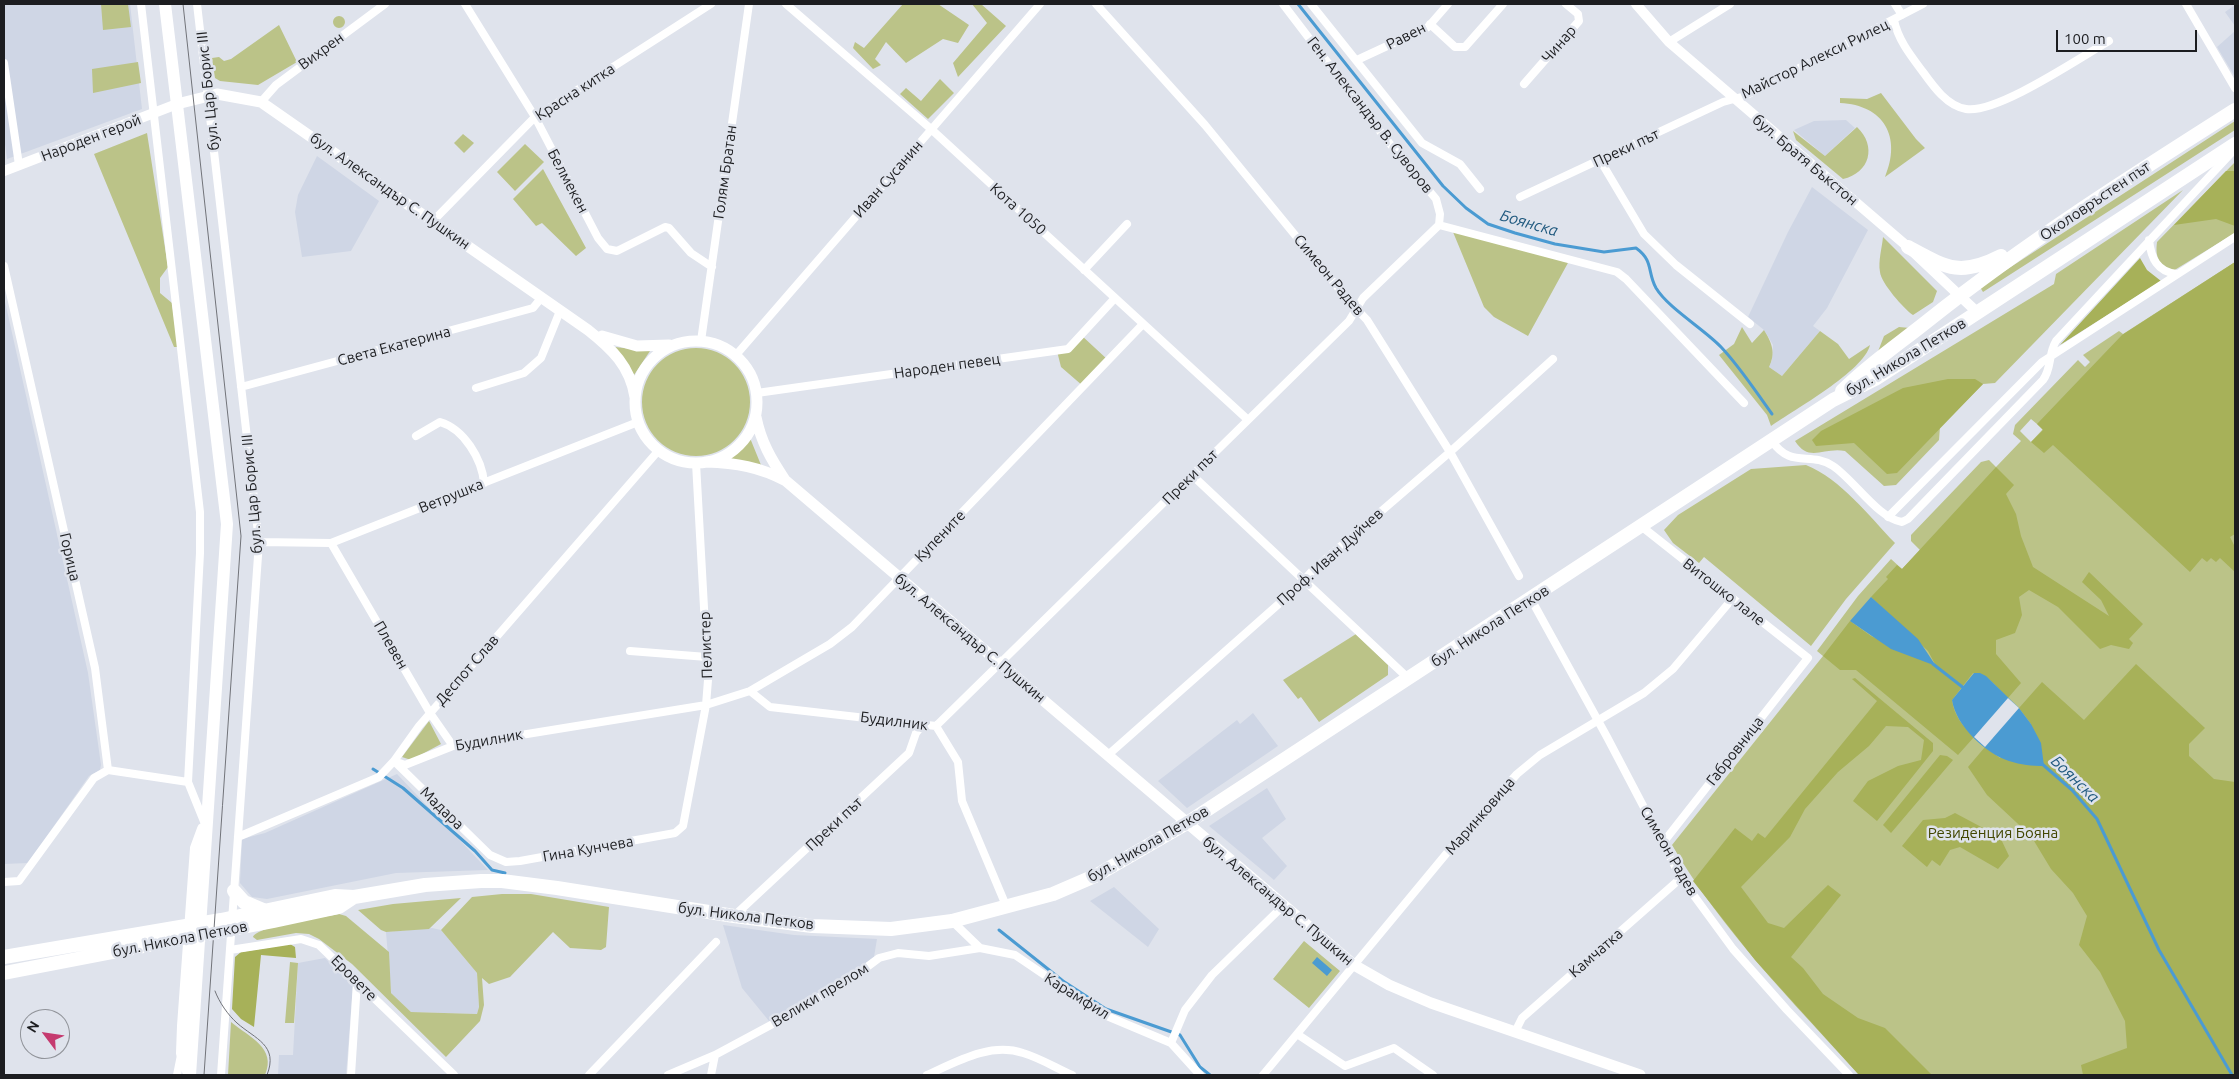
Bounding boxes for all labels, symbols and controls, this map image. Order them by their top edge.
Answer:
street label: Майстор Алекси Рилец [1738,15,1892,103]
street label: Равен [1383,18,1429,54]
scale bar [2059,20,2200,52]
street label: Чинар [1538,22,1580,66]
street label: Вихрен [295,28,347,74]
text: 100 m [2064,30,2106,47]
street label: бул. Цар Борис III [193,31,223,151]
street label: Ген. Александър В. Суворов [1303,33,1437,197]
street label: Красна китка [532,60,618,124]
street label: Народен герой [38,111,144,165]
street label: бул. Братя Бъкстон [1749,111,1861,209]
street label: Голям Братан [709,124,741,220]
street label: Преки път [1590,125,1662,171]
street label: бул. Александър С. Пушкин [306,129,474,253]
street label: Иван Сусанин [850,137,926,221]
street label: Белмекен [544,146,592,216]
street label: Околовръстен път [2036,157,2154,245]
street label: Кота 1050 [986,179,1050,239]
water label: Боянска [1498,206,1560,240]
street label: Симеон Радев [1290,231,1368,319]
street label: бул. Никола Петков [1843,314,1969,400]
street label: Света Екатерина [335,322,453,370]
street label: Народен певец [893,350,1001,382]
street label: бул. Цар Борис III [238,434,266,554]
street label: Преки път [1159,446,1221,508]
street label: Ветрушка [416,475,486,517]
street label: Проф. Иван Дуйчев [1273,505,1387,609]
street label: Купените [911,506,969,566]
street label: Горица [56,531,84,583]
street label: Витошко лале [1679,554,1769,630]
street label: бул. Александър С. Пушкин [891,570,1049,706]
street label: бул. Никола Петков [1428,581,1552,671]
street label: Пелистер [696,611,716,679]
street label: Плевен [370,618,412,672]
street label: Деспот Слав [432,631,502,709]
street label: Будилник [859,708,929,734]
street label: Габровница [1702,713,1768,789]
street label: Будилник [454,725,524,755]
water label: Боянска [2047,751,2103,807]
street label: Маринковица [1441,774,1519,858]
street label: Мадара [416,783,468,833]
street label: Преки път [802,793,866,855]
street label: бул. Никола Петков [1084,802,1212,886]
street label: Симеон Радев [1636,803,1702,899]
park label: Резиденция Бояна [1928,824,2058,842]
street label: Гина Кунчева [541,832,635,866]
street label: бул. Александър С. Пушкин [1199,833,1357,969]
street label: бул. Никола Петков [677,899,815,933]
street label: бул. Никола Петков [111,917,249,961]
street label: Камчатка [1565,925,1627,981]
street label: Еровете [327,951,381,1005]
street label: Велики прелом [768,959,872,1031]
street label: Карамфил [1041,969,1113,1023]
north arrow [20,1009,70,1059]
text: N [23,1018,43,1035]

